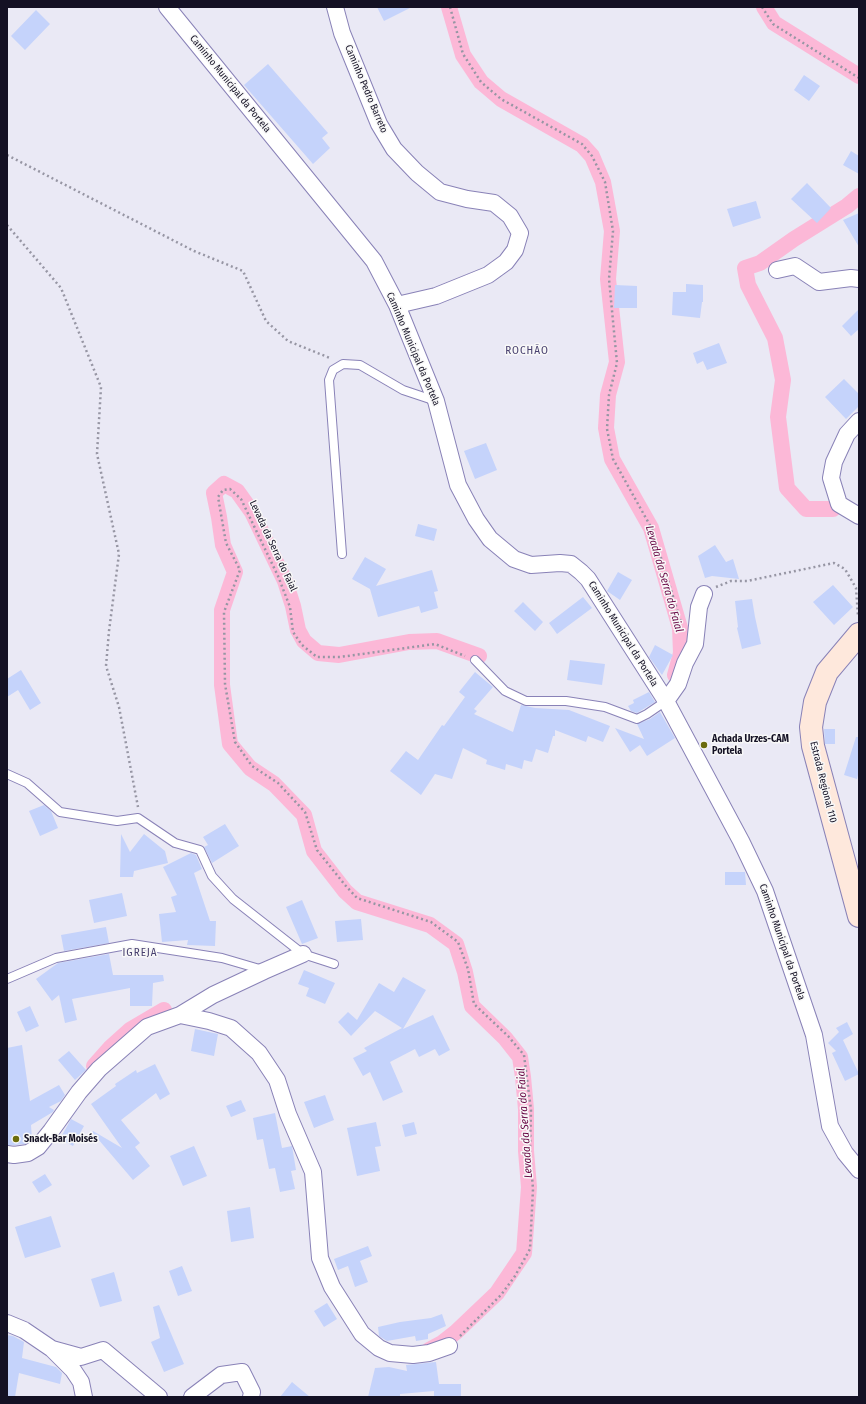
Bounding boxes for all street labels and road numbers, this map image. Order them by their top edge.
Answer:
street label: Caminho Municipal da Portela [187,33,273,135]
street label: Caminho Pedro Barreto [342,43,390,135]
street label: Caminho Municipal da Portela [384,290,442,408]
street label: Levada da Serra do Faial [247,499,299,593]
street label: Caminho Municipal da Portela [586,579,660,689]
street label: Estrada Regional 110 [807,740,839,824]
street label: Caminho Municipal da Portela [756,882,808,1002]

